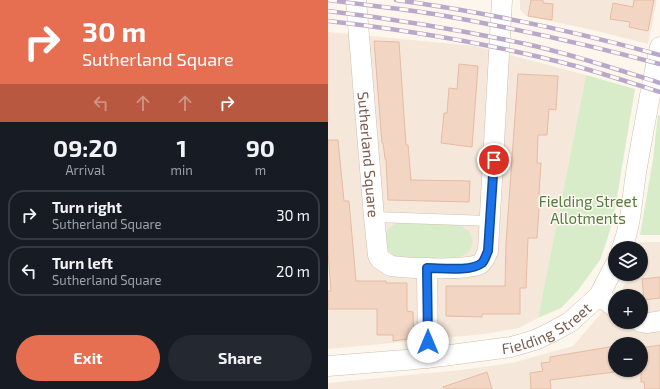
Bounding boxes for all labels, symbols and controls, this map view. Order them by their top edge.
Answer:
text: 30 m [82,14,146,48]
icon: right [16,16,68,68]
text: Sutherland Square [82,48,234,70]
street label: Sutherland Square [355,91,383,218]
icon: left [90,92,112,114]
icon: ahead [132,92,154,114]
icon: ahead [174,92,196,114]
icon: right [216,92,238,114]
text: 09:20 [53,133,118,162]
text: 1 [176,133,187,162]
text: 90 [246,133,275,162]
pin [477,143,511,177]
icon: arrive [483,149,505,171]
text: Arrival [65,162,105,178]
text: min [171,162,193,178]
text: m [255,162,266,178]
park label: Fielding Street Allotments [539,192,638,227]
text: Turn right [52,198,122,216]
icon: right [18,204,40,226]
text: 30 m [276,206,310,224]
text: Sutherland Square [52,216,162,232]
map controls [608,241,648,377]
button: layers [608,241,648,281]
text: Turn left [52,254,113,272]
icon: left [18,260,40,282]
text: 20 m [276,262,310,280]
text: Sutherland Square [52,272,162,288]
button: + [608,289,648,329]
street label: Fielding Street [500,298,595,357]
position arrow [407,321,449,363]
button: Exit [16,335,160,381]
button: Share [168,335,312,381]
button: − [608,337,648,377]

